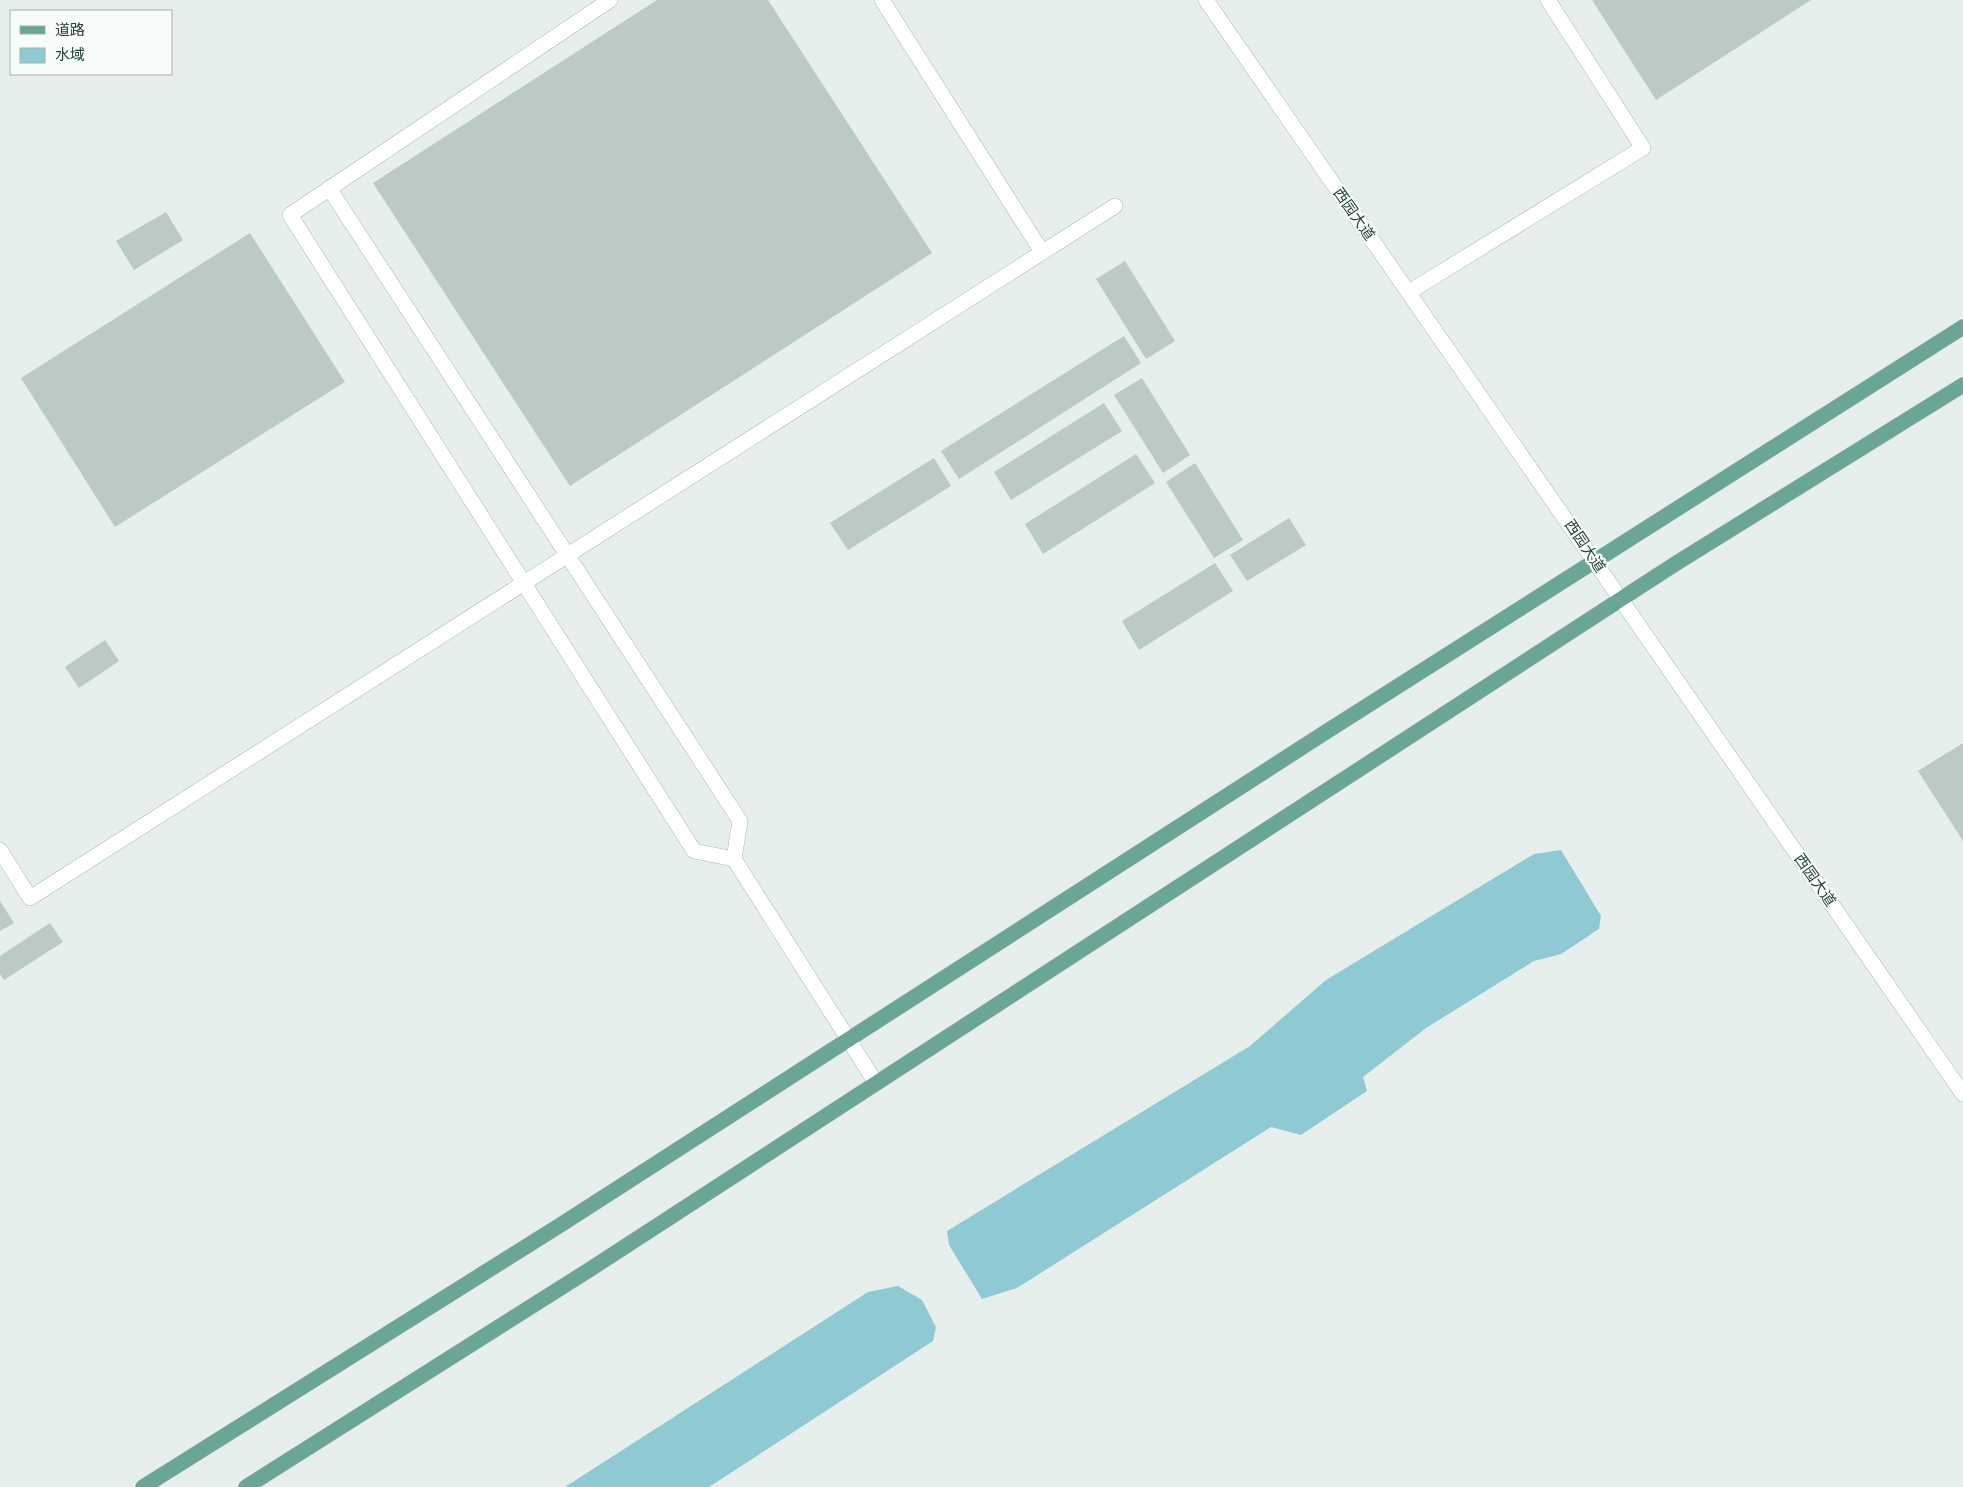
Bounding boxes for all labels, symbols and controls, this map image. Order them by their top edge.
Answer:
legend [10,10,172,75]
text: 道路 [55,21,85,39]
text: 水域 [55,46,85,64]
street label: 西园大道 [1329,184,1379,244]
street label: 西园大道 [1561,516,1609,576]
street label: 西园大道 [1790,850,1840,910]

